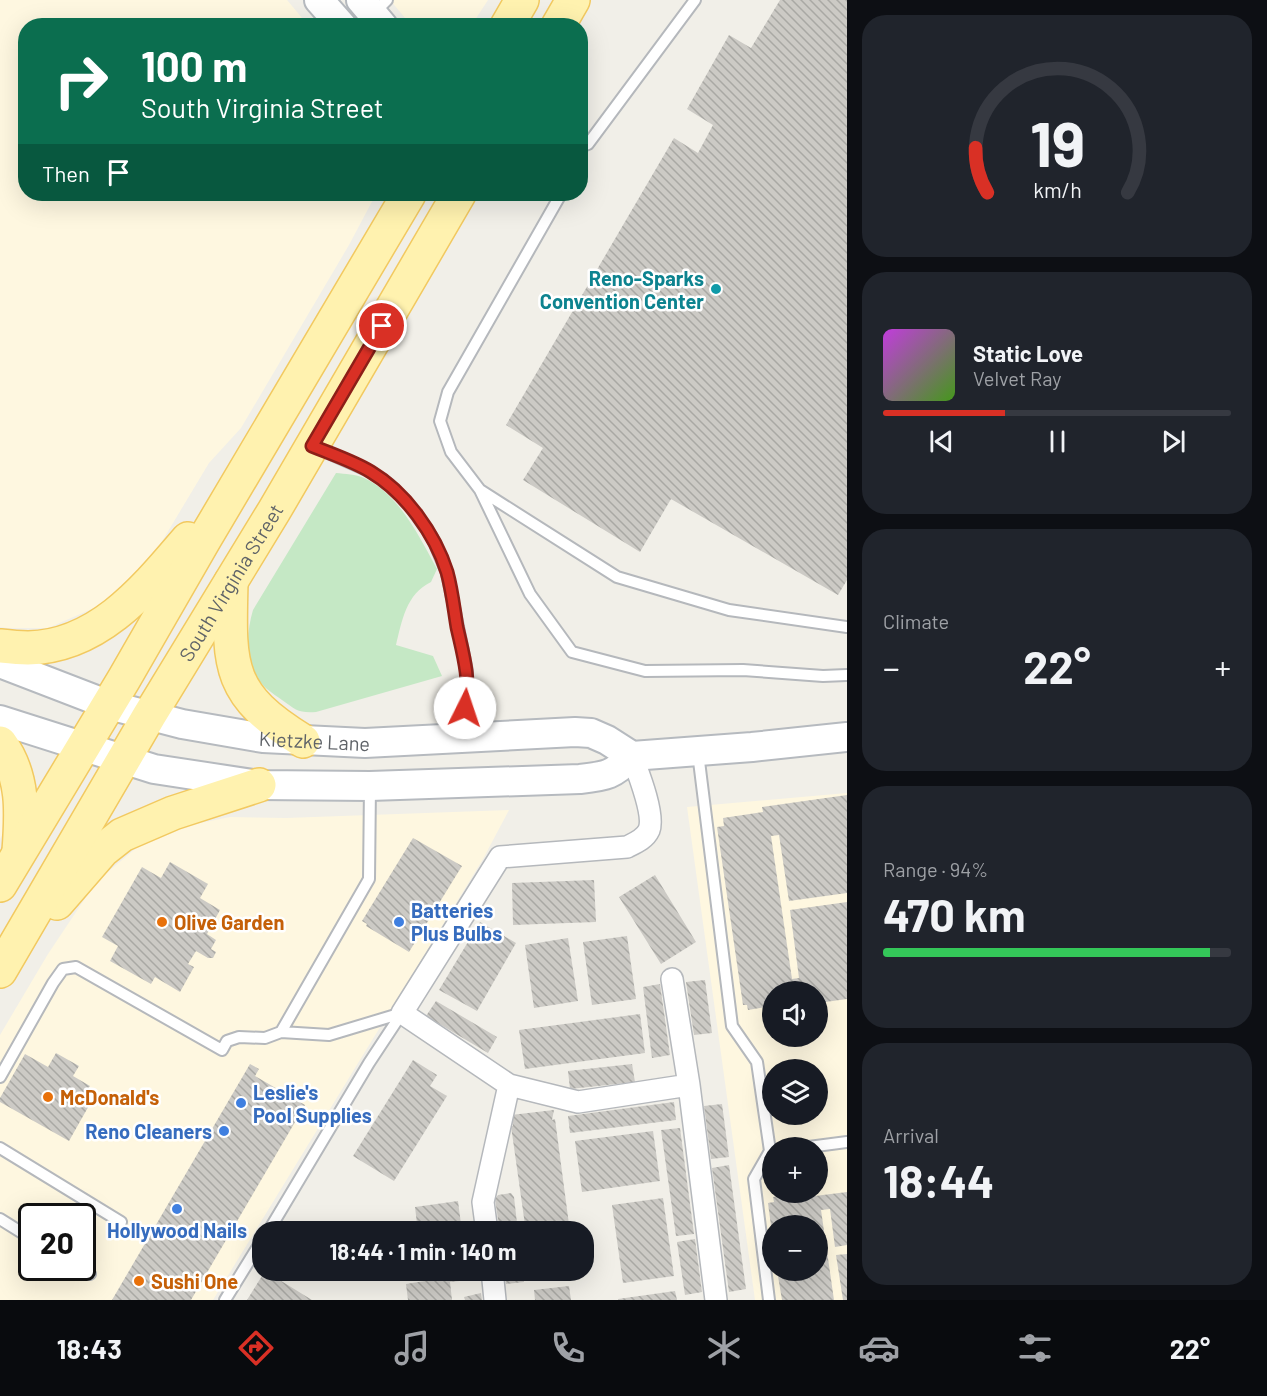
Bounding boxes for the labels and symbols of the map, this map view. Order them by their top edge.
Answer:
place label: Reno-Sparks Convention Center [540,266,704,313]
marker: Reno-Sparks Convention Center [709,282,723,296]
pin [356,300,407,351]
street label: South Virginia Street [173,499,288,665]
position arrow [433,676,497,740]
street label: Kietzke Lane [258,726,371,755]
place label: Batteries Plus Bulbs [411,898,502,945]
place label: Olive Garden [174,910,284,934]
marker: Olive Garden [155,915,169,929]
marker: Batteries Plus Bulbs [392,915,406,929]
place label: Leslie's Pool Supplies [253,1080,372,1127]
place label: McDonald's [60,1085,159,1109]
marker: McDonald's [41,1090,55,1104]
marker: Leslie's Pool Supplies [234,1096,248,1110]
place label: Reno Cleaners [85,1119,212,1143]
marker: Reno Cleaners [217,1124,231,1138]
marker: Hollywood Nails [170,1202,184,1216]
speed limit sign: 20 [18,1203,96,1281]
place label: Hollywood Nails [107,1218,247,1242]
place label: Sushi One [151,1269,238,1293]
marker: Sushi One [132,1274,146,1288]

